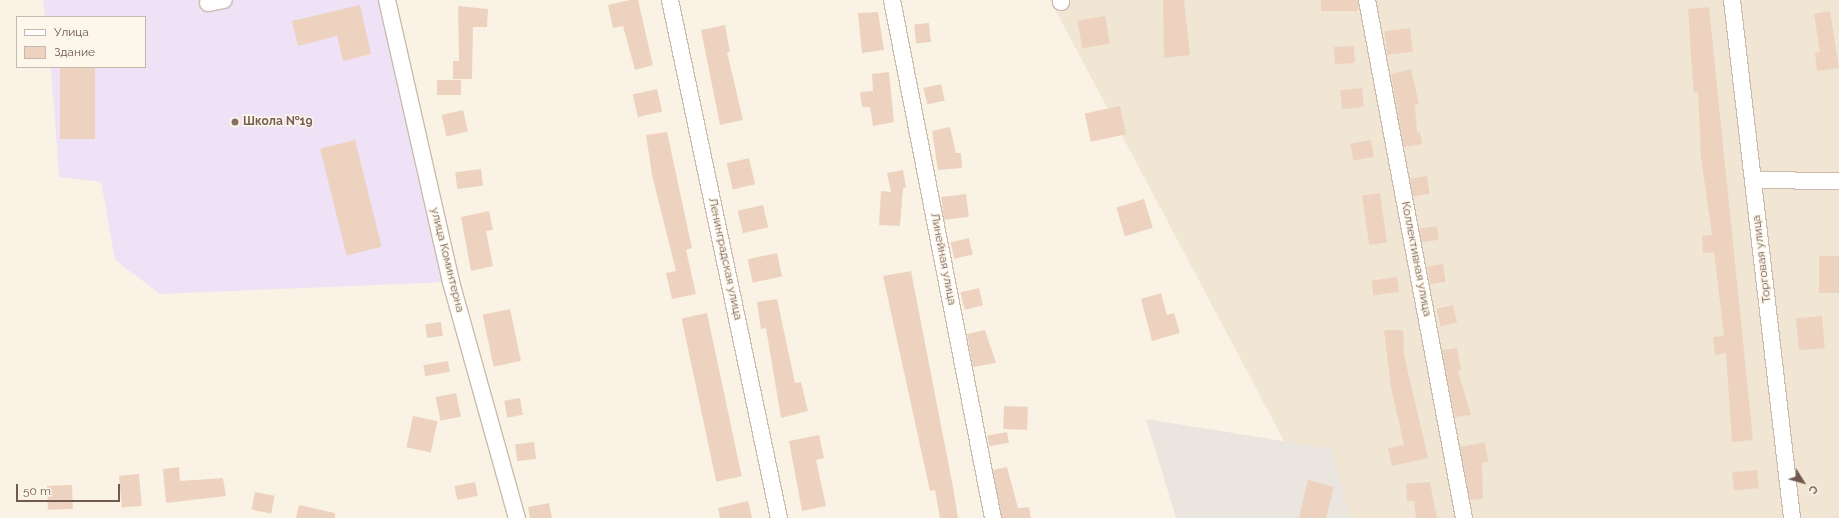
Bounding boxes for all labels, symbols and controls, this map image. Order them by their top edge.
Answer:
legend [16,16,146,68]
text: Улица [54,25,89,39]
text: Здание [54,45,95,59]
place label: Школа №19 [243,115,313,129]
marker: Школа №19 [230,117,240,127]
street label: Ленинградская улица [705,196,745,322]
street label: Коллективная улица [1398,200,1434,318]
street label: улица Коминтерна [427,206,467,314]
street label: Линейная улица [927,212,959,306]
street label: Торговая улица [1749,214,1775,304]
north arrow [1783,462,1823,502]
scale bar [18,476,122,502]
text: С [1806,483,1820,496]
text: 50 m [23,484,51,498]

